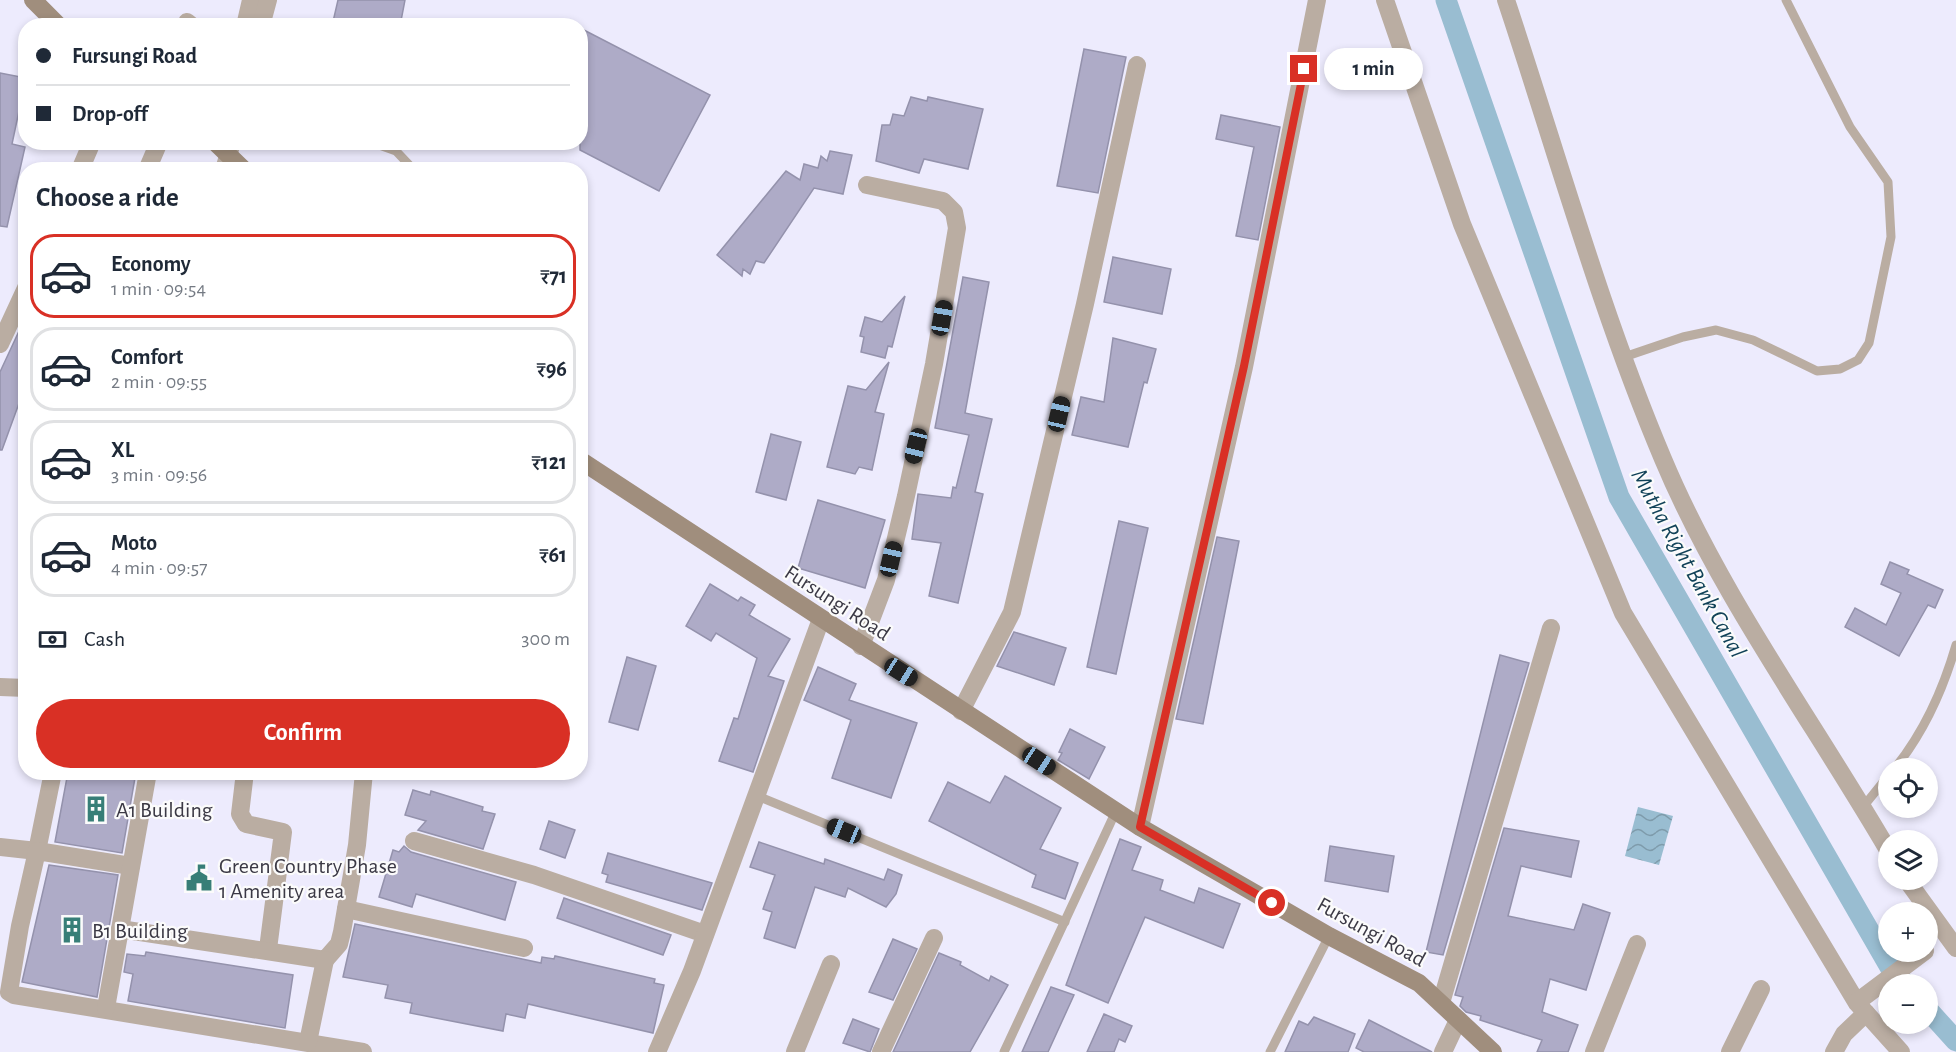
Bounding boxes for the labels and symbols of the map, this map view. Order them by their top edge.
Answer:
callout: 1 min [1325,48,1424,90]
route end [1290,55,1317,82]
car [930,299,954,337]
car [1046,394,1072,434]
car [903,426,929,466]
water label: Mutha Right Bank Canal [1626,465,1750,662]
car [878,539,904,579]
street label: Fursungi Road [781,561,894,645]
car [881,655,921,689]
car [1019,744,1059,778]
building icon: A1 Building [81,794,111,824]
place label: A1 Building [116,799,213,821]
car [824,816,864,846]
place label: Green Country Phase 1 Amenity area [219,855,397,902]
public building icon: Green Country Phase 1 Amenity area [184,863,214,893]
route start [1258,889,1285,916]
street label: Fursungi Road [1313,893,1430,971]
building icon: B1 Building [57,915,87,945]
place label: B1 Building [92,920,188,942]

